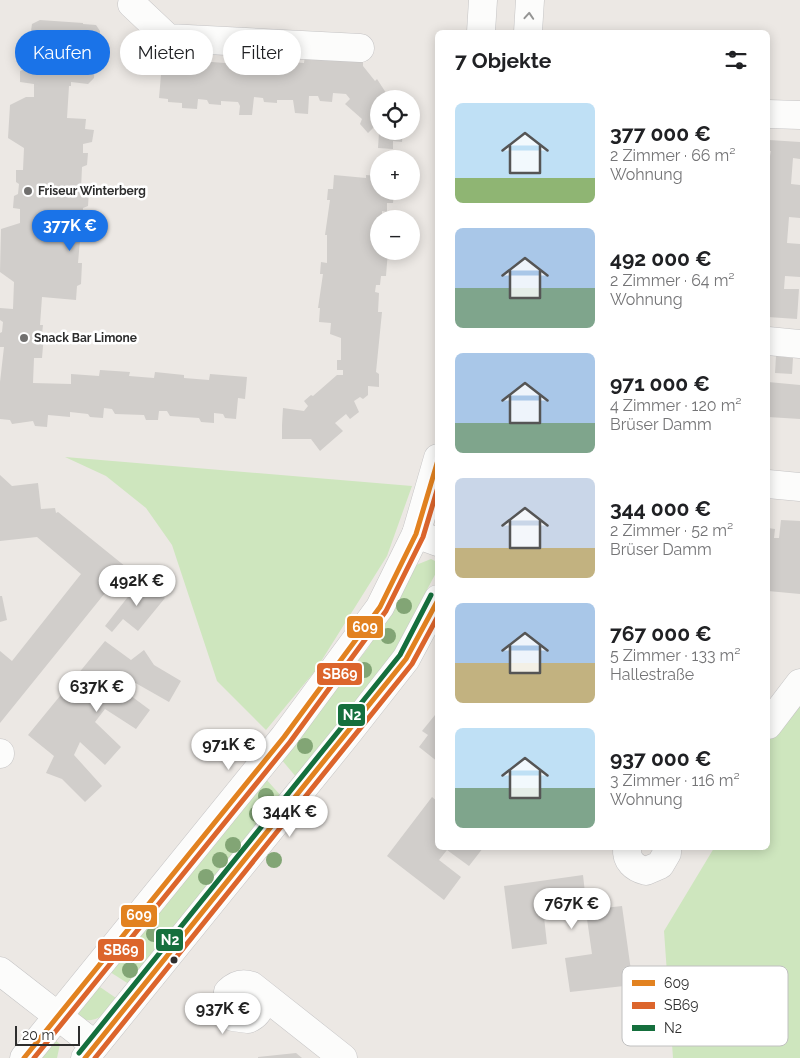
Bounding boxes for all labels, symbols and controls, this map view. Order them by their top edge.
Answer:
one-way arrow [524,12,535,20]
chip: Kaufen [15,30,110,75]
chip: Mieten [120,30,213,75]
chip: Filter [223,30,301,75]
icon: filters [722,46,750,74]
text: 7 Objekte [455,48,551,73]
map controls [370,90,420,260]
button: locate [370,90,420,140]
text: 377 000 € [610,121,711,146]
icon: home [495,123,555,183]
text: 2 Zimmer · 66 m² [610,146,735,165]
button: + [370,150,420,200]
text: Wohnung [610,165,683,184]
place label: Friseur Winterberg [38,184,146,198]
marker: Friseur Winterberg [22,185,34,197]
pin: 377K € [29,210,111,252]
button: − [370,210,420,260]
text: 377K € [43,216,97,235]
text: 492 000 € [610,246,712,271]
icon: home [495,248,555,308]
text: 2 Zimmer · 64 m² [610,271,735,290]
text: Wohnung [610,290,683,309]
place label: Snack Bar Limone [34,331,137,345]
marker: Snack Bar Limone [18,332,30,344]
text: 971 000 € [610,371,710,396]
icon: home [495,373,555,433]
text: 4 Zimmer · 120 m² [610,396,742,415]
text: Brüser Damm [610,415,712,434]
text: 344 000 € [610,496,711,521]
icon: home [495,498,555,558]
text: 2 Zimmer · 52 m² [610,521,733,540]
text: Brüser Damm [610,540,712,559]
pin: 492K € [96,564,178,607]
text: 492K € [110,571,164,590]
line badge: 609 [346,615,384,639]
text: 609 [352,619,378,635]
text: 767 000 € [610,621,712,646]
icon: home [495,623,555,683]
text: 5 Zimmer · 133 m² [610,646,741,665]
line badge: SB69 [316,662,363,686]
text: Hallestraße [610,665,694,684]
text: SB69 [323,666,357,682]
pin: 637K € [56,670,138,713]
text: 637K € [70,677,124,696]
line badge: N2 [337,703,366,727]
text: N2 [343,707,361,723]
pin: 971K € [188,728,270,771]
text: 971K € [202,735,256,754]
text: 937 000 € [610,746,711,771]
icon: home [495,748,555,808]
text: 3 Zimmer · 116 m² [610,771,740,790]
text: Wohnung [610,790,683,809]
pin: 344K € [249,796,331,838]
text: 344K € [263,802,317,821]
pin: 767K € [531,888,613,930]
text: 767K € [545,894,599,913]
line badge: 609 [120,904,158,928]
text: 609 [126,907,152,923]
line badge: N2 [155,928,184,952]
text: N2 [161,932,179,948]
line badge: SB69 [97,938,145,962]
text: SB69 [104,942,138,958]
unlabelled marker [169,955,179,965]
legend [622,966,788,1046]
text: 609 [664,975,689,991]
pin: 937K € [182,992,264,1035]
text: SB69 [664,997,698,1013]
text: 937K € [196,999,250,1018]
text: N2 [664,1020,682,1036]
scale bar [15,1023,80,1046]
text: 20 m [22,1027,54,1043]

